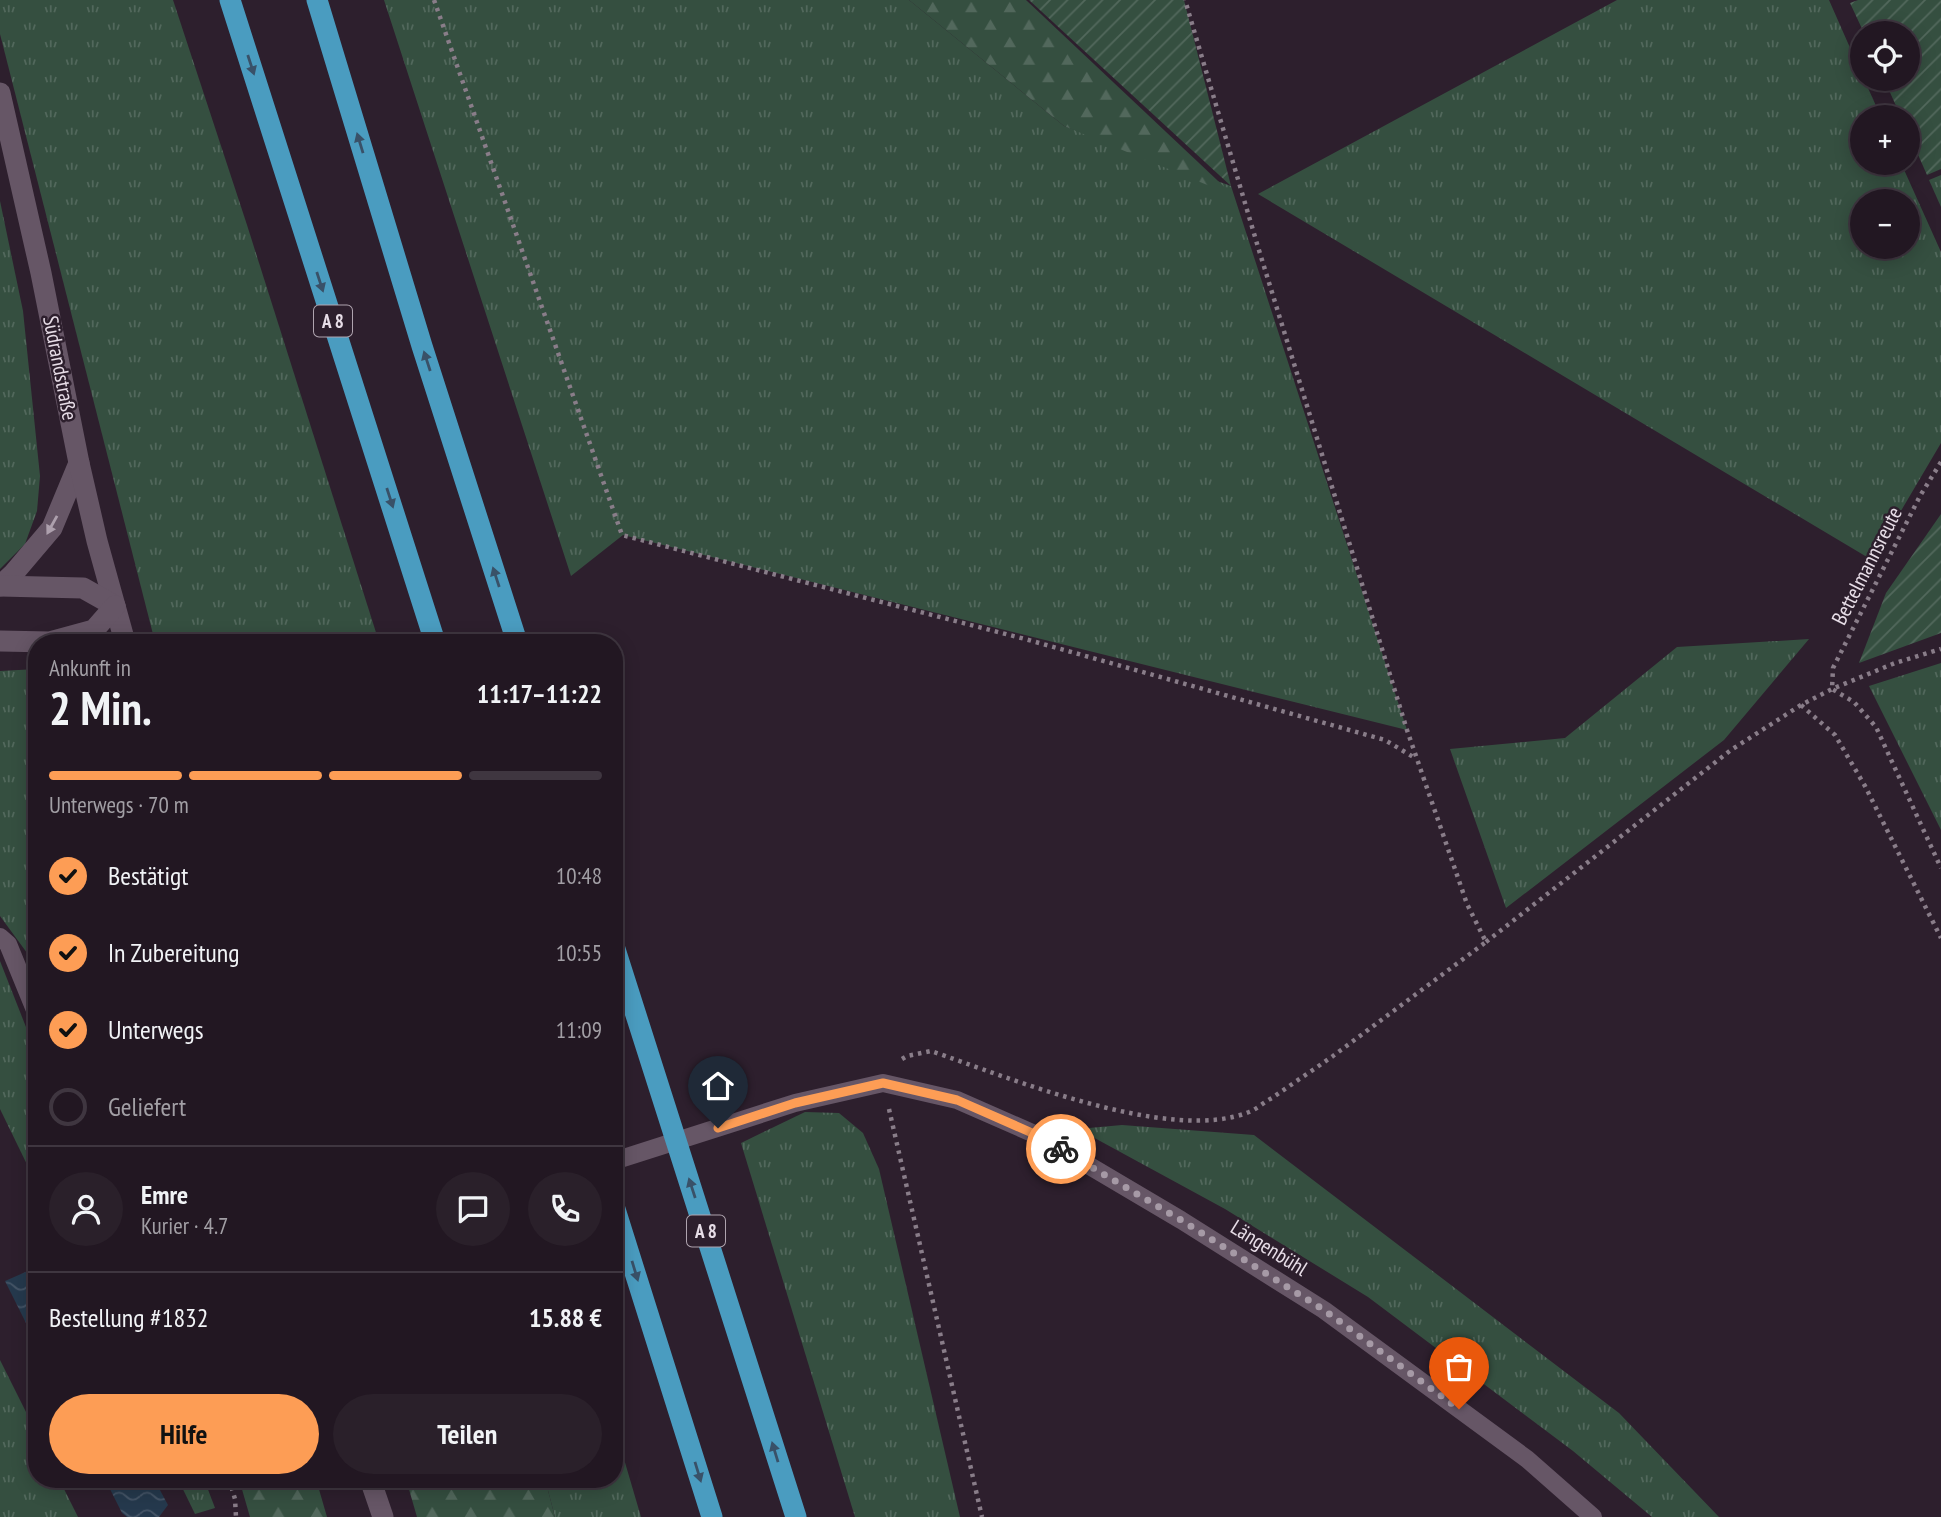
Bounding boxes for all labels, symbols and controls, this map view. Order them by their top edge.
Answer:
map controls [1850,21,1920,259]
button: locate [1850,21,1920,91]
one-way arrow [246,55,257,76]
button: + [1850,105,1920,175]
one-way arrow [355,132,365,153]
button: − [1850,189,1920,259]
one-way arrow [316,271,326,292]
road number: A 8 [314,306,352,336]
street label: Südrandstraße [37,313,84,422]
one-way arrow [421,350,431,371]
one-way arrow [385,488,395,509]
street label: Bettelmannsreute [1825,502,1908,629]
one-way arrow [46,516,58,535]
one-way arrow [490,567,501,588]
text: Ankunft in [49,653,131,682]
text: 11:17–11:22 [477,677,602,710]
text: 2 Min. [49,678,152,738]
text: Unterwegs · 70 m [49,790,189,819]
icon: check [49,857,87,895]
text: Bestätigt [108,859,189,892]
text: 10:48 [556,861,602,890]
icon: check [49,934,87,972]
text: In Zubereitung [108,936,239,969]
text: 10:55 [556,938,602,967]
icon: check [49,1011,87,1049]
text: Unterwegs [108,1013,203,1046]
text: 11:09 [556,1015,602,1044]
pin [688,1056,748,1128]
icon: home [699,1067,737,1105]
text: Geliefert [108,1090,186,1123]
courier [1026,1114,1096,1184]
icon: bike [1042,1130,1080,1168]
button: person [49,1172,123,1246]
button: chat [436,1172,510,1246]
button: phone [528,1172,602,1246]
text: Emre [141,1178,188,1211]
one-way arrow [686,1178,697,1199]
text: Kurier · 4.7 [141,1211,228,1240]
street label: Längenbühl [1226,1213,1313,1282]
road number: A 8 [687,1216,725,1246]
one-way arrow [630,1261,640,1282]
text: Bestellung #1832 [49,1301,209,1334]
text: 15.88 € [529,1301,602,1334]
pin [1429,1337,1489,1409]
icon: bag [1440,1348,1478,1386]
button: Hilfe [49,1394,319,1474]
button: Teilen [333,1394,602,1474]
one-way arrow [770,1441,780,1462]
one-way arrow [693,1462,704,1483]

